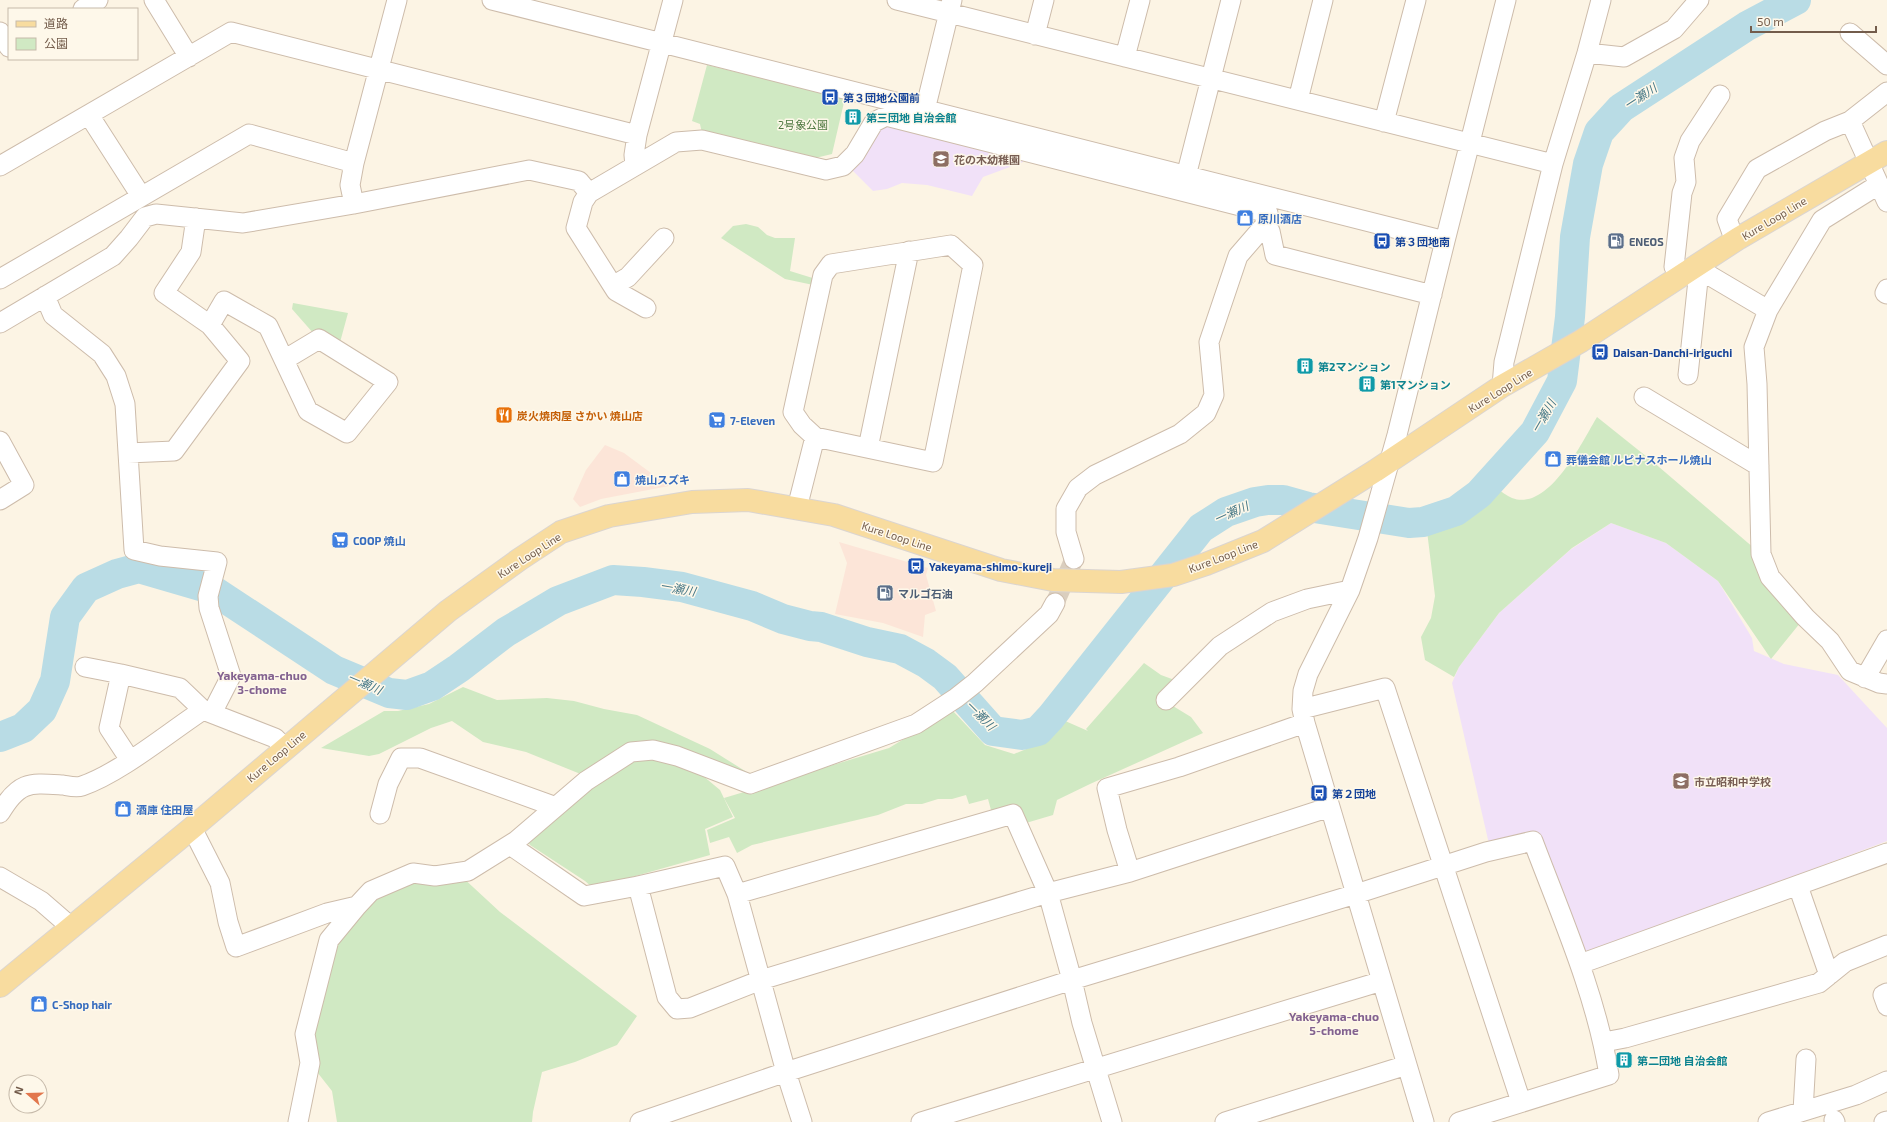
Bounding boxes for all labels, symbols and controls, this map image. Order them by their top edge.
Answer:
legend [8,8,138,60]
scale bar [1751,8,1876,34]
text: 50 m [1757,14,1784,28]
text: 道路 [44,16,68,30]
text: 公園 [44,36,68,50]
water label: 一瀬川 [1621,79,1661,112]
bus stop icon: 第３団地公園前 [820,87,840,107]
place label: 第３団地公園前 [843,91,920,104]
building icon: 第三団地 自治会館 [843,107,863,127]
place label: 第三団地 自治会館 [866,111,956,124]
park label: 2号象公園 [778,118,828,131]
school or university icon: 花の木幼稚園 [931,149,951,169]
place label: 花の木幼稚園 [954,153,1020,166]
street label: Kure Loop Line [1739,194,1809,242]
shop icon: 原川酒店 [1235,208,1255,228]
place label: 原川酒店 [1258,212,1302,225]
bus stop icon: 第３団地南 [1372,231,1392,251]
fuel station icon: ENEOS [1606,231,1626,251]
place label: 第３団地南 [1395,235,1450,248]
place label: ENEOS [1629,235,1664,248]
bus stop icon: Daisan-Danchi-iriguchi [1590,342,1610,362]
place label: Daisan-Danchi-iriguchi [1613,346,1732,359]
building icon: 第2マンション [1295,356,1315,376]
place label: 第2マンション [1318,360,1390,373]
street label: Kure Loop Line [1466,365,1534,415]
building icon: 第1マンション [1357,374,1377,394]
place label: 第1マンション [1380,378,1451,391]
water label: 一瀬川 [1528,395,1559,435]
restaurant icon: 炭火焼肉屋 さかい 焼山店 [494,405,514,425]
place label: 炭火焼肉屋 さかい 焼山店 [517,409,643,422]
supermarket icon: 7-Eleven [707,410,727,430]
place label: 7-Eleven [730,414,775,427]
shop icon: 葬儀会館 ルピナスホール焼山 [1543,449,1563,469]
place label: 葬儀会館 ルピナスホール焼山 [1566,453,1711,466]
shop icon: 焼山スズキ [612,469,632,489]
place label: 焼山スズキ [635,473,690,486]
water label: 一瀬川 [1212,497,1252,526]
street label: Kure Loop Line [860,519,934,553]
supermarket icon: COOP 焼山 [330,530,350,550]
street label: Kure Loop Line [495,530,563,580]
place label: COOP 焼山 [353,534,405,547]
street label: Kure Loop Line [1187,537,1259,575]
bus stop icon: Yakeyama-shimo-kureji [906,556,926,576]
place label: Yakeyama-shimo-kureji [929,560,1052,574]
water label: 一瀬川 [659,578,699,598]
fuel station icon: マルゴ石油 [875,583,895,603]
place label: マルゴ石油 [898,587,953,600]
district label: Yakeyama-chuo 3-chome [217,668,307,696]
water label: 一瀬川 [346,670,386,697]
water label: 一瀬川 [963,697,1000,734]
street label: Kure Loop Line [244,728,308,784]
school or university icon: 市立昭和中学校 [1671,771,1691,791]
place label: 市立昭和中学校 [1694,775,1771,788]
bus stop icon: 第２団地 [1309,783,1329,803]
place label: 第２団地 [1332,787,1376,800]
shop icon: 酒庫 住田屋 [113,799,133,819]
place label: 酒庫 住田屋 [136,803,193,816]
shop icon: C-Shop hair [29,994,49,1014]
place label: C-Shop hair [52,998,112,1011]
district label: Yakeyama-chuo 5-chome [1289,1009,1379,1037]
building icon: 第二団地 自治会館 [1614,1050,1634,1070]
place label: 第二団地 自治会館 [1637,1054,1727,1067]
north arrow [8,1074,48,1114]
text: N [11,1084,26,1096]

